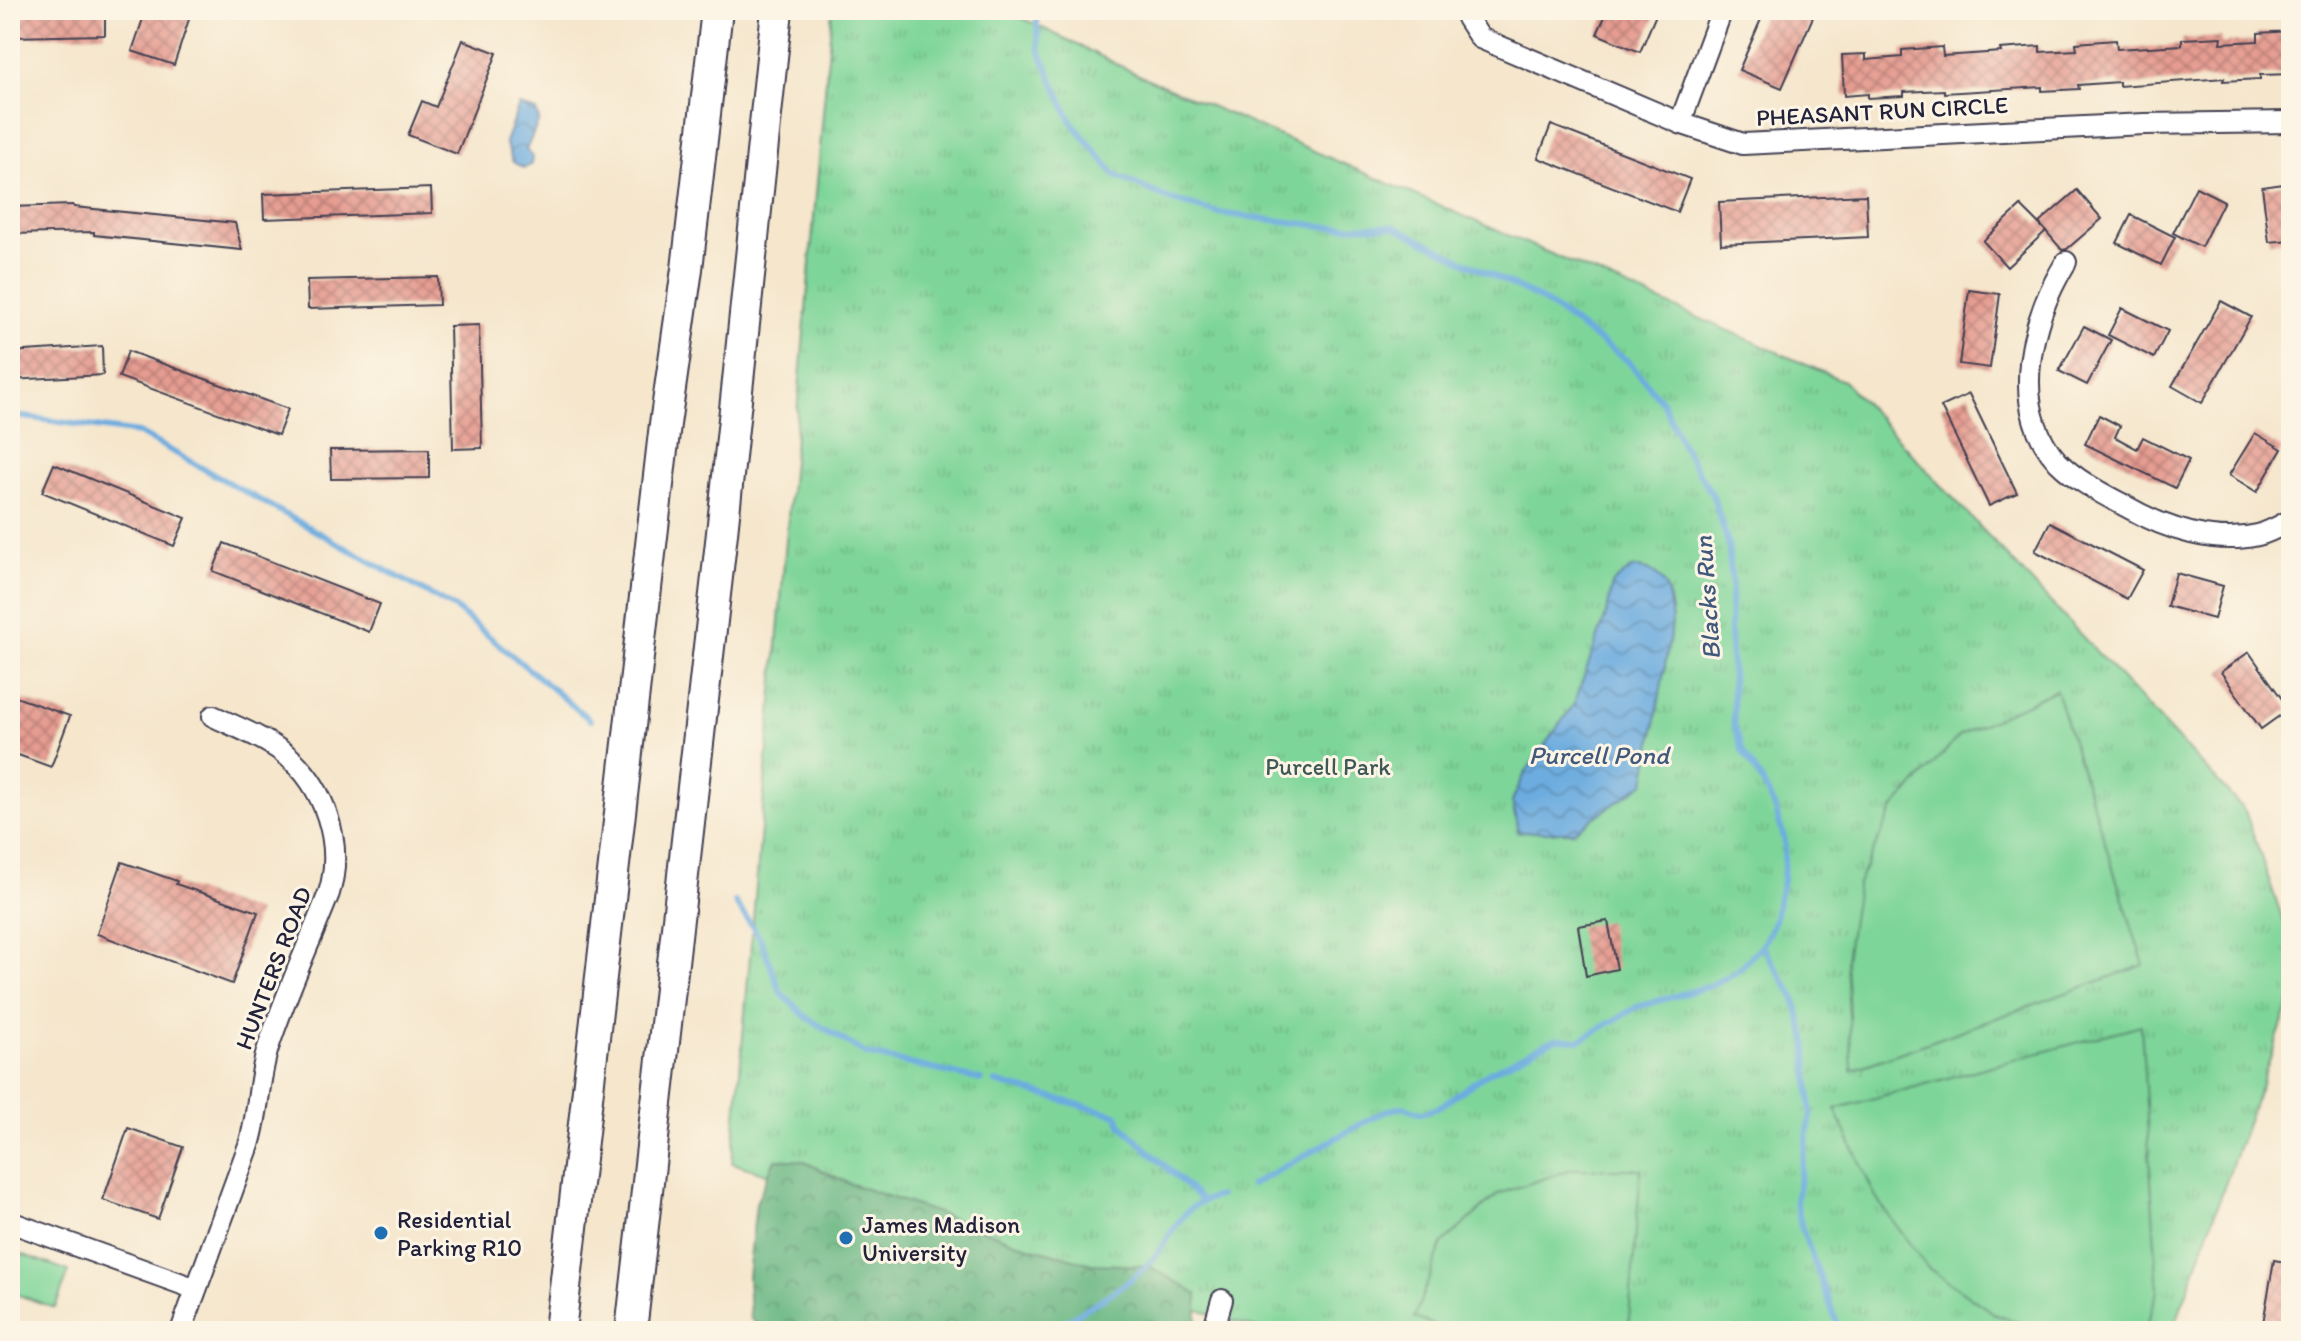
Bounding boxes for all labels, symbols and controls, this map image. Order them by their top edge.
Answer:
street label: PHEASANT RUN CIRCLE [1755,90,2009,132]
water label: Blacks Run [1687,535,1727,661]
water label: Purcell Pond [1529,739,1671,771]
park label: Purcell Park [1265,752,1391,781]
street label: HUNTERS ROAD [229,882,317,1054]
place label: Residential Parking R10 [397,1205,522,1262]
place label: James Madison University [862,1210,1020,1267]
marker: Residential Parking R10 [372,1224,390,1242]
marker: James Madison University [837,1229,855,1247]

